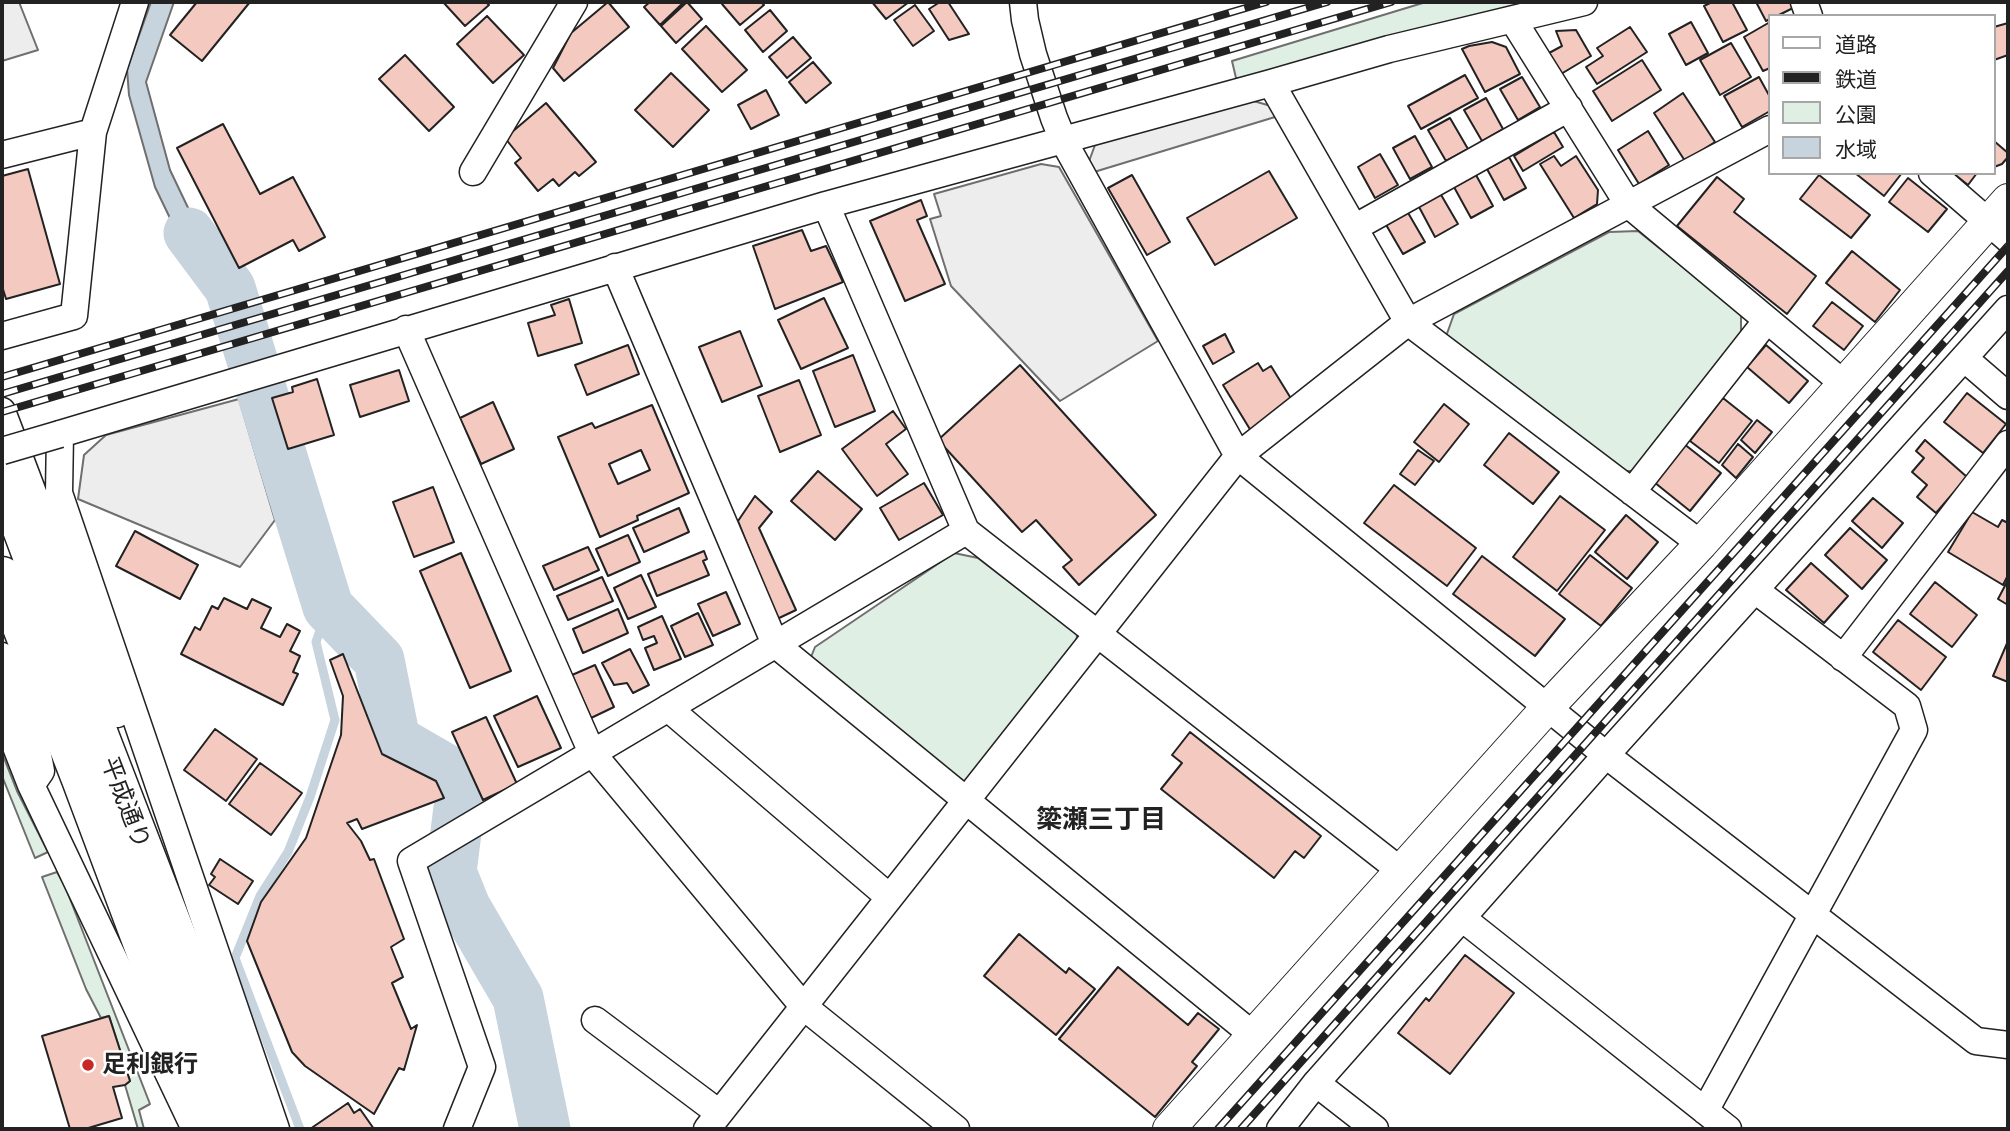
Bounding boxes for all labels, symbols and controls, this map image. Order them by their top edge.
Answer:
legend [1769,14,1996,175]
text: 道路 [1835,32,1877,57]
text: 鉄道 [1835,67,1877,92]
text: 公園 [1835,102,1877,127]
text: 水域 [1835,137,1877,162]
street label: 平成通り [94,753,156,853]
district label: 簗瀬三丁目 [1036,804,1166,836]
place label: 足利銀行 [102,1051,198,1079]
marker: 足利銀行 [80,1057,96,1073]

